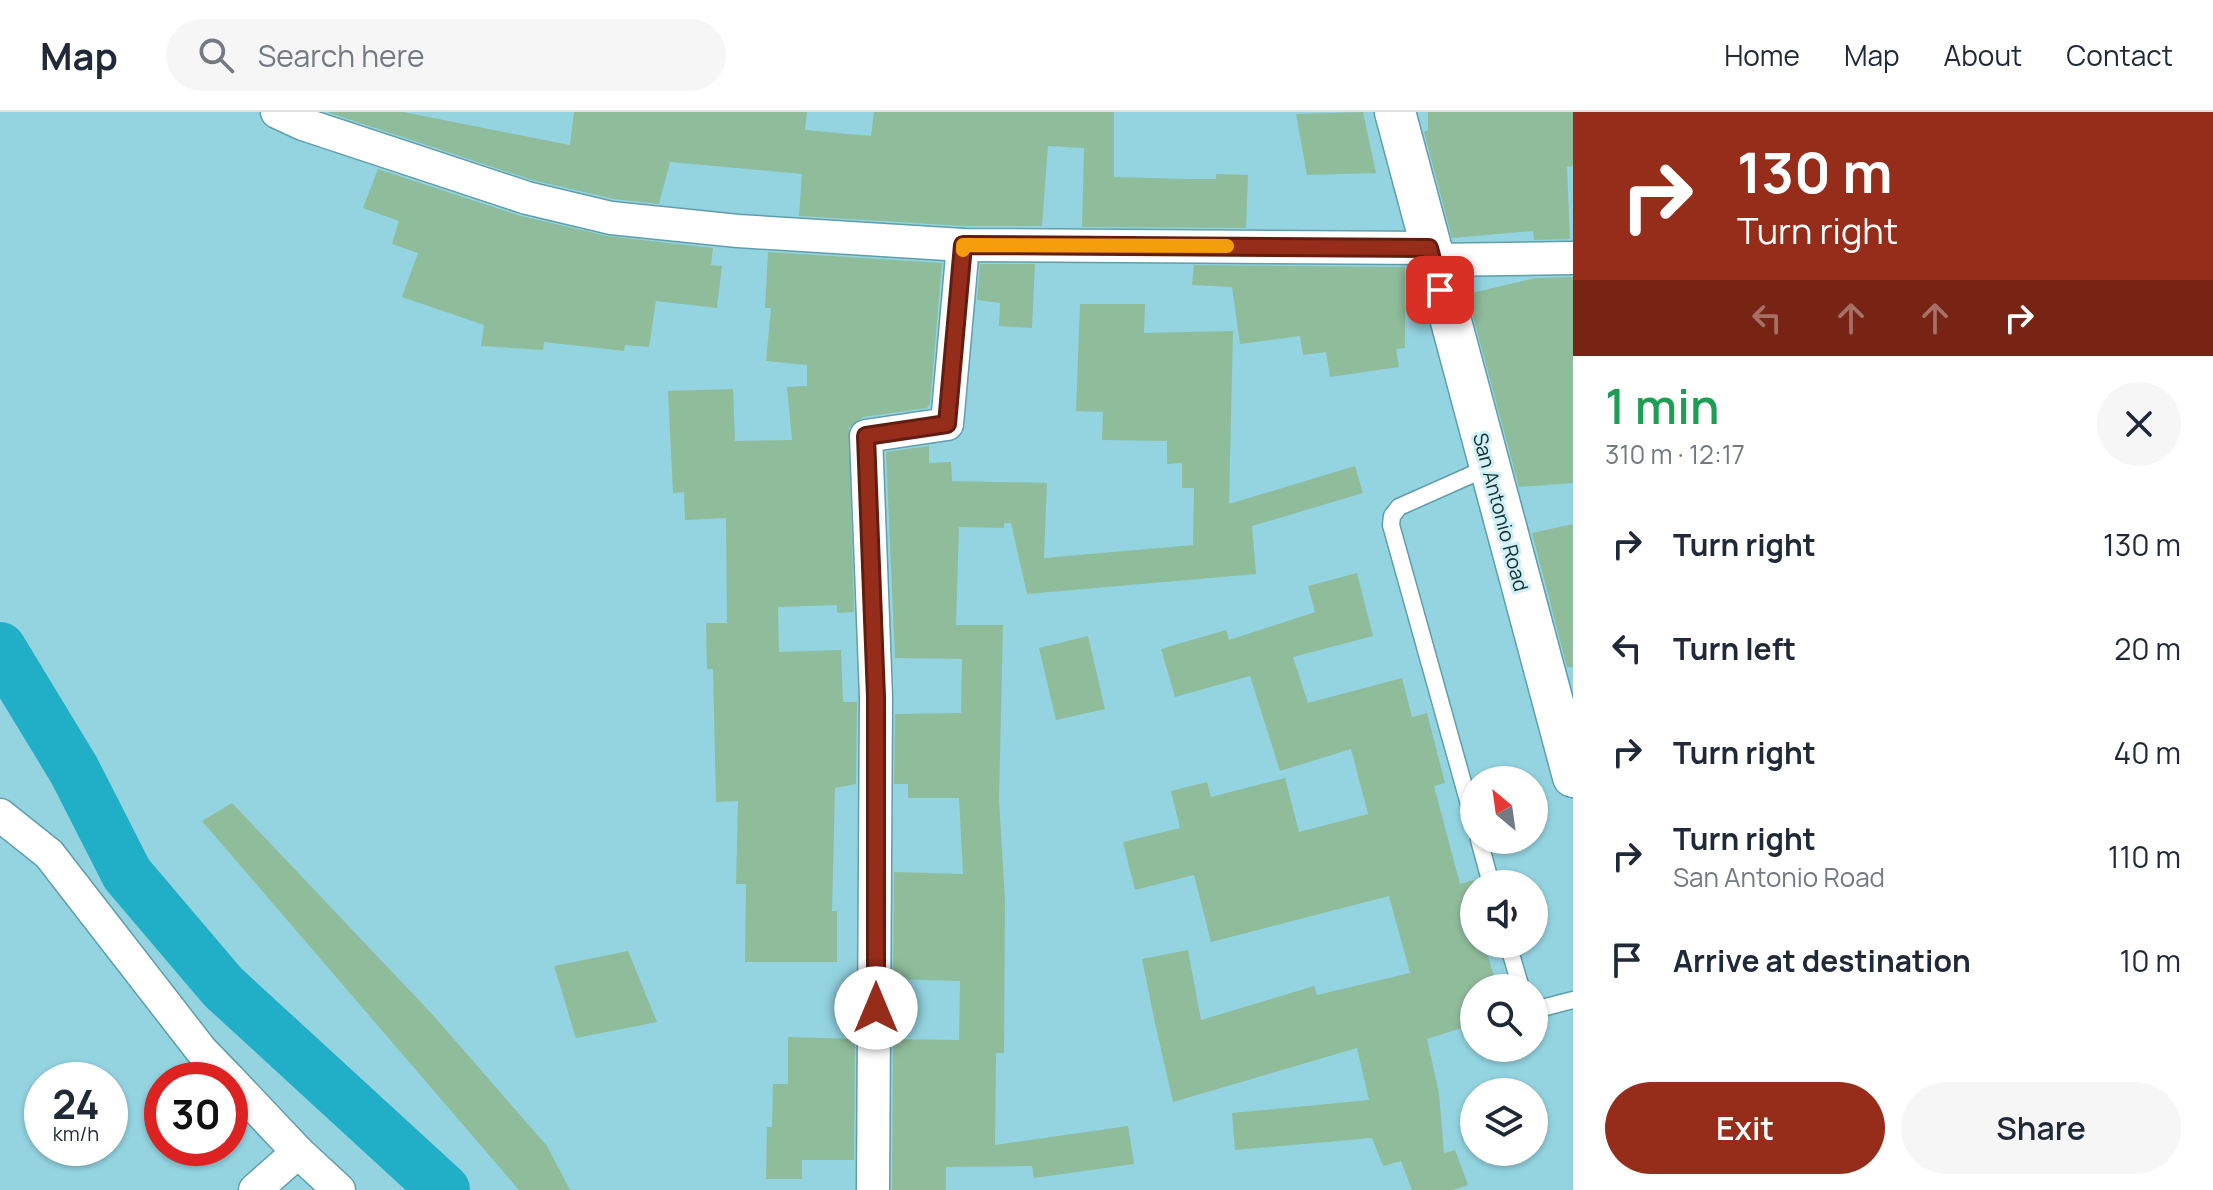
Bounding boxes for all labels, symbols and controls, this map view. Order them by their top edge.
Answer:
search box [166,19,726,91]
text: Map [40,29,118,81]
icon: search [194,33,238,77]
text: Search here [258,35,425,76]
text: Home [1724,36,1800,74]
text: Map [1844,36,1900,74]
text: About [1944,36,2022,74]
text: Contact [2066,36,2173,74]
text: 130 m [1737,133,1893,210]
icon: right [1605,144,1709,248]
text: Turn right [1737,206,1898,255]
pin [1406,256,1474,324]
icon: arrive [1418,268,1462,312]
icon: left [1745,296,1789,340]
icon: ahead [1829,296,1873,340]
icon: ahead [1913,296,1957,340]
icon: right [1997,296,2041,340]
text: 1 min [1605,373,1719,438]
button: close [2097,382,2181,466]
street label: San Antonio Road [1467,430,1535,594]
text: 310 m · 12:17 [1605,436,1745,472]
icon: right [1605,522,1649,566]
text: Turn right [1673,524,1816,565]
text: 130 m [2103,524,2181,565]
icon: left [1605,626,1649,670]
text: Turn left [1673,628,1796,669]
text: 20 m [2114,628,2181,669]
icon: right [1605,730,1649,774]
text: Turn right [1673,732,1816,773]
text: 40 m [2114,732,2181,773]
north arrow [1460,766,1548,854]
map controls [1460,766,1548,1166]
text: Turn right [1673,818,1816,859]
icon: right [1605,834,1649,878]
text: 110 m [2108,836,2181,877]
text: San Antonio Road [1673,859,1885,895]
button: sound [1460,870,1548,958]
icon: arrive [1605,938,1649,982]
text: Arrive at destination [1673,940,1971,981]
text: 10 m [2120,940,2181,981]
position arrow [834,966,918,1050]
button: search [1460,974,1548,1062]
speed limit sign: 30 [144,1062,248,1166]
text: 24 [52,1076,100,1131]
button: layers [1460,1078,1548,1166]
button: Exit [1605,1082,1885,1174]
button: Share [1901,1082,2181,1174]
text: km/h [53,1120,99,1147]

